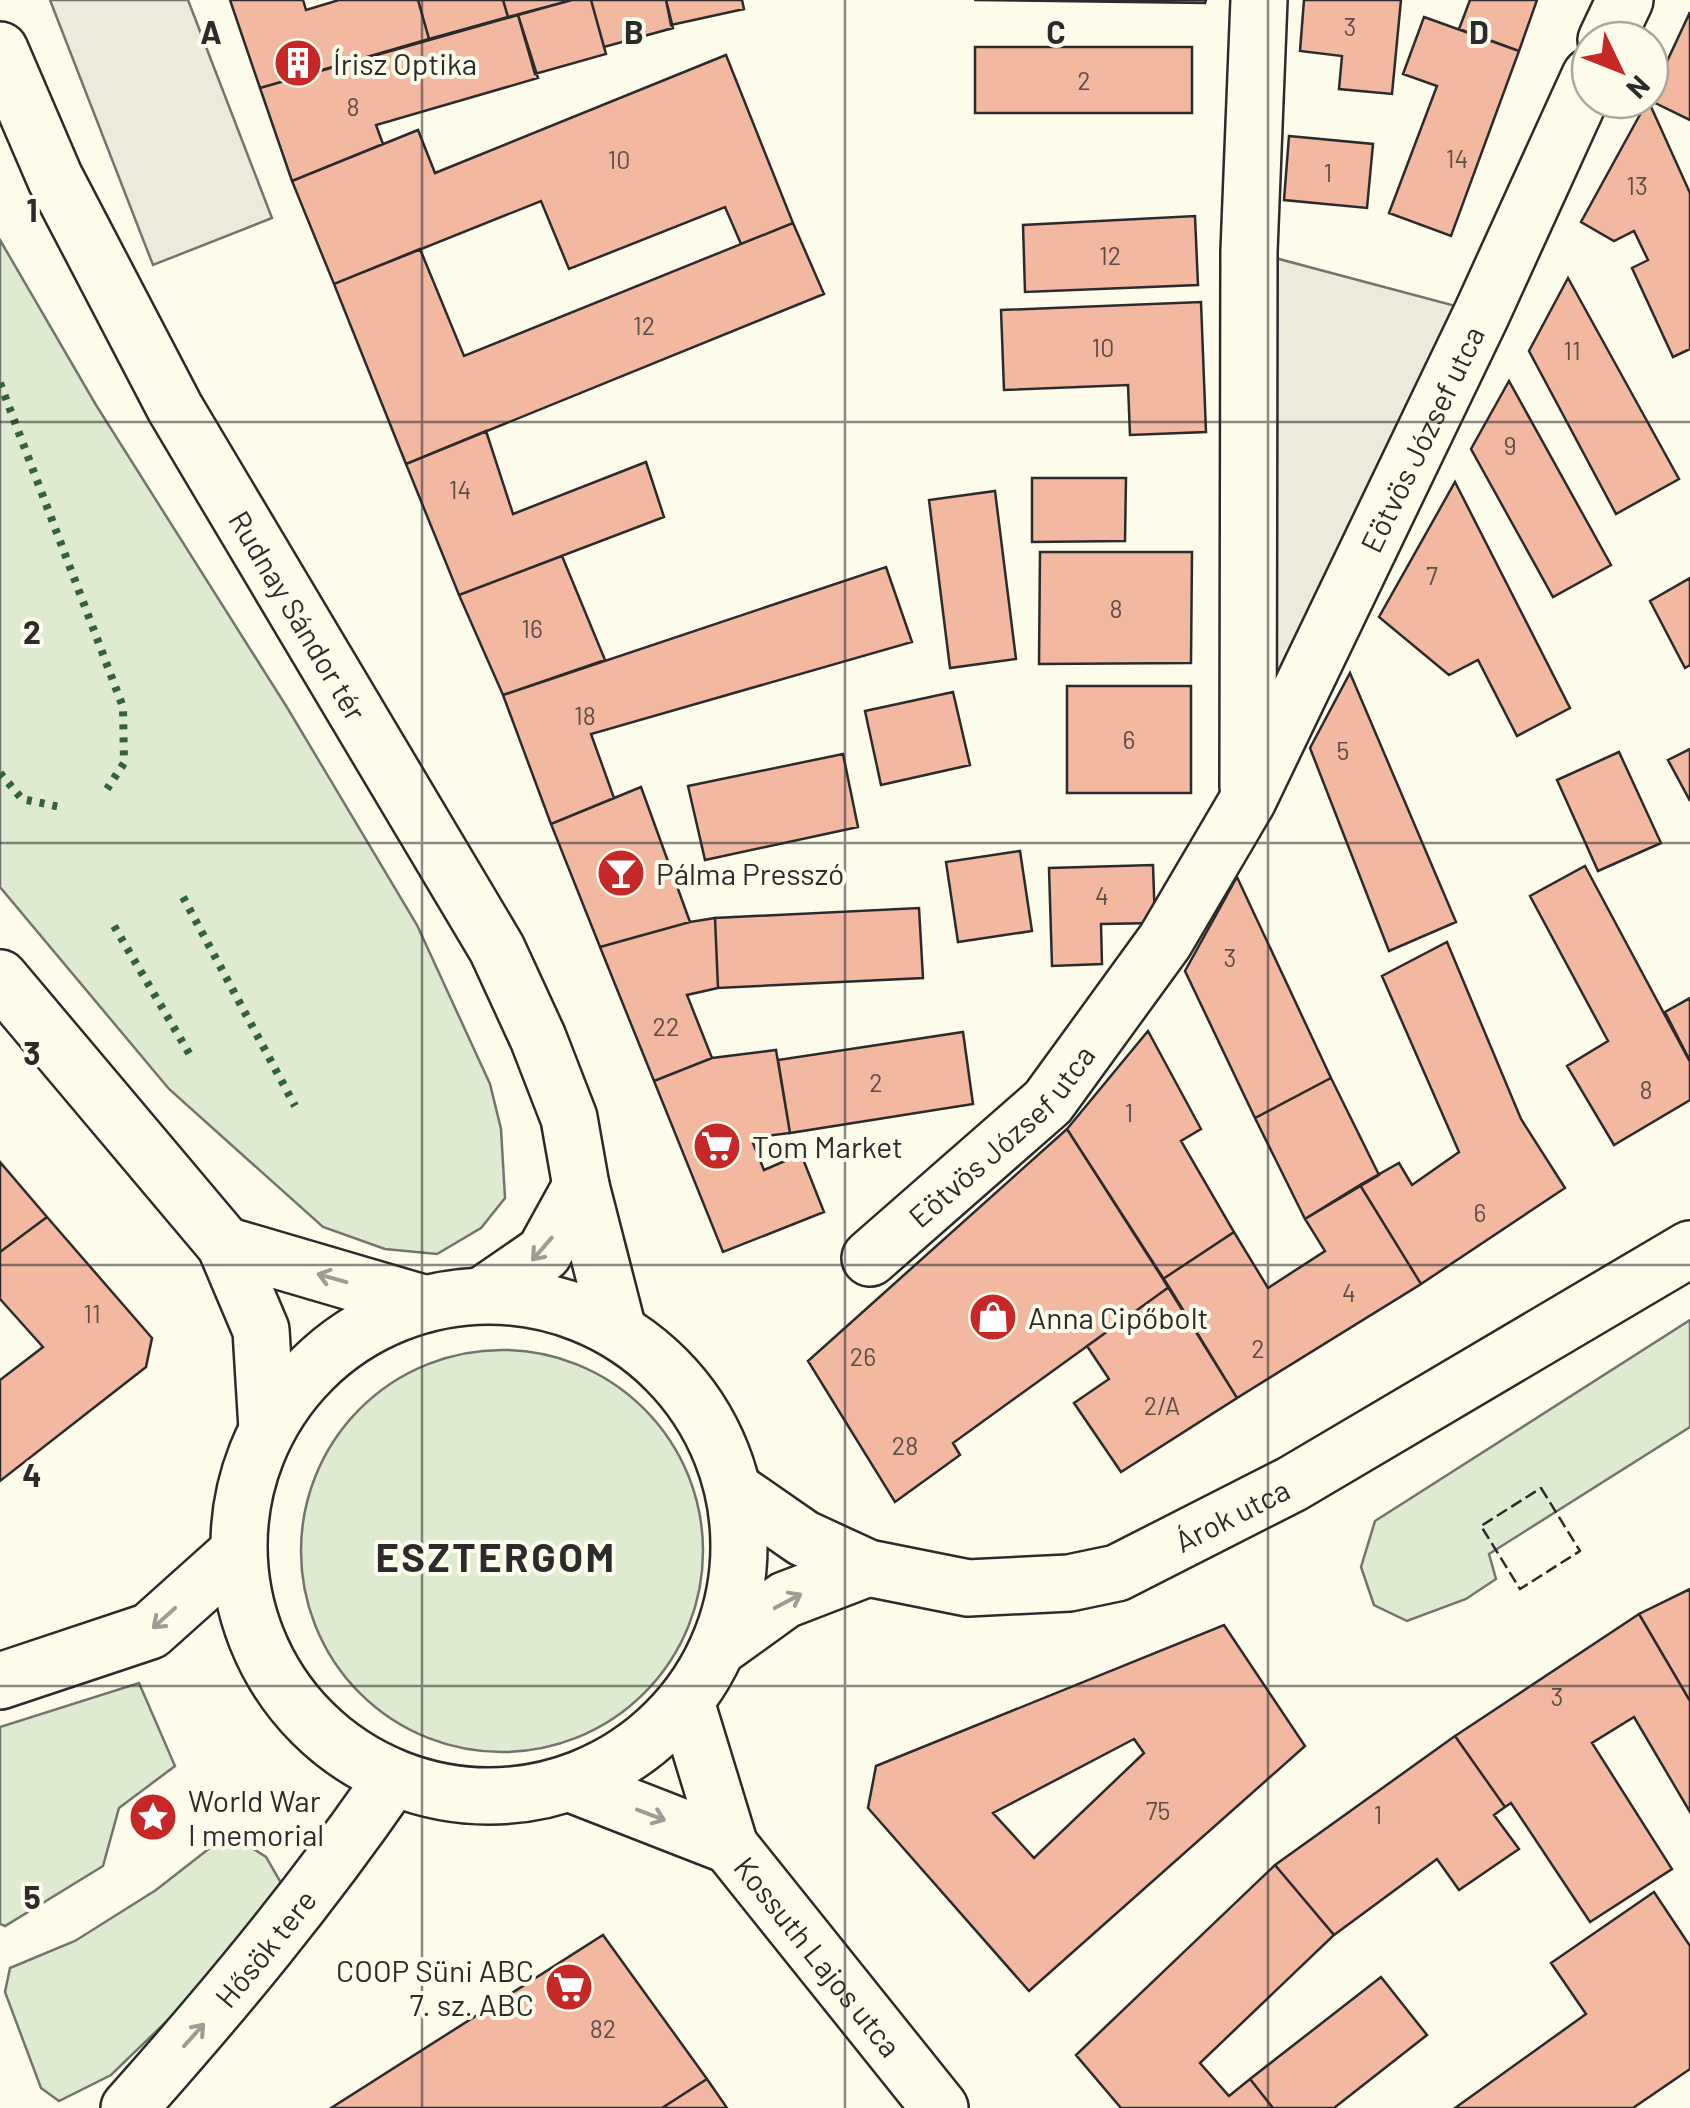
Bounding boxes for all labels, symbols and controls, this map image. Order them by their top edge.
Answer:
house number: 3 [1344,11,1356,41]
text: A [200,12,222,50]
text: B [624,12,644,50]
text: C [1046,12,1066,50]
text: D [1469,12,1489,50]
north arrow [1570,20,1670,120]
building icon: Írisz Optika [272,37,324,89]
place label: Írisz Optika [333,45,477,81]
house number: 2 [1077,65,1091,95]
text: N [1620,69,1658,106]
house number: 8 [346,91,360,121]
house number: 14 [1446,143,1468,173]
house number: 10 [608,144,630,174]
house number: 1 [1324,157,1332,187]
house number: 13 [1626,170,1648,200]
text: 1 [26,190,38,228]
house number: 12 [1099,240,1121,270]
house number: 12 [633,310,655,340]
street label: Eötvös József utca [1352,320,1491,558]
house number: 10 [1092,332,1114,362]
house number: 11 [1563,335,1581,365]
house number: 9 [1503,430,1517,460]
house number: 14 [449,474,471,504]
street label: Rudnay Sándor tér [222,504,375,727]
house number: 7 [1426,560,1438,590]
house number: 8 [1109,593,1123,623]
text: 2 [23,612,41,650]
house number: 16 [521,613,543,643]
house number: 18 [574,700,596,730]
house number: 6 [1123,724,1135,754]
house number: 5 [1337,735,1349,765]
bar icon: Pálma Presszó [595,847,647,899]
place label: Pálma Presszó [656,855,844,891]
house number: 4 [1095,880,1109,910]
house number: 3 [1224,942,1236,972]
house number: 22 [653,1011,679,1041]
text: 3 [23,1033,41,1071]
street label: Eötvös József utca [901,1038,1102,1234]
house number: 2 [869,1067,883,1097]
house number: 8 [1639,1074,1653,1104]
house number: 1 [1125,1097,1133,1127]
supermarket icon: Tom Market [691,1120,743,1172]
place label: Tom Market [752,1128,903,1164]
house number: 6 [1474,1197,1486,1227]
one-way arrow [531,1236,554,1261]
one-way arrow [317,1267,348,1286]
house number: 4 [1342,1277,1356,1307]
shop icon: Anna Cipőbolt [967,1291,1019,1343]
house number: 11 [83,1298,101,1328]
place label: Anna Cipőbolt [1028,1299,1209,1335]
house number: 2 [1251,1333,1265,1363]
house number: 26 [850,1341,876,1371]
house number: 2/A [1144,1390,1180,1420]
house number: 28 [892,1430,918,1460]
text: 4 [22,1455,42,1493]
street label: Árok utca [1168,1470,1295,1559]
district label: ESZTERGOM [375,1532,617,1580]
one-way arrow [773,1591,803,1610]
one-way arrow [152,1606,177,1629]
house number: 3 [1551,1681,1563,1711]
place label: World War I memorial [188,1782,324,1852]
place icon: World War I memorial [127,1791,179,1843]
house number: 75 [1146,1795,1170,1825]
house number: 1 [1374,1799,1382,1829]
one-way arrow [634,1807,665,1825]
street label: Kossuth Lajos utca [727,1849,909,2063]
text: 5 [23,1877,41,1915]
street label: Hősök tere [207,1882,323,2014]
place label: COOP Süni ABC 7. sz. ABC [336,1952,534,2022]
supermarket icon: COOP Süni ABC 7. sz. ABC [543,1961,595,2013]
house number: 82 [590,2013,616,2043]
one-way arrow [182,2023,205,2048]

